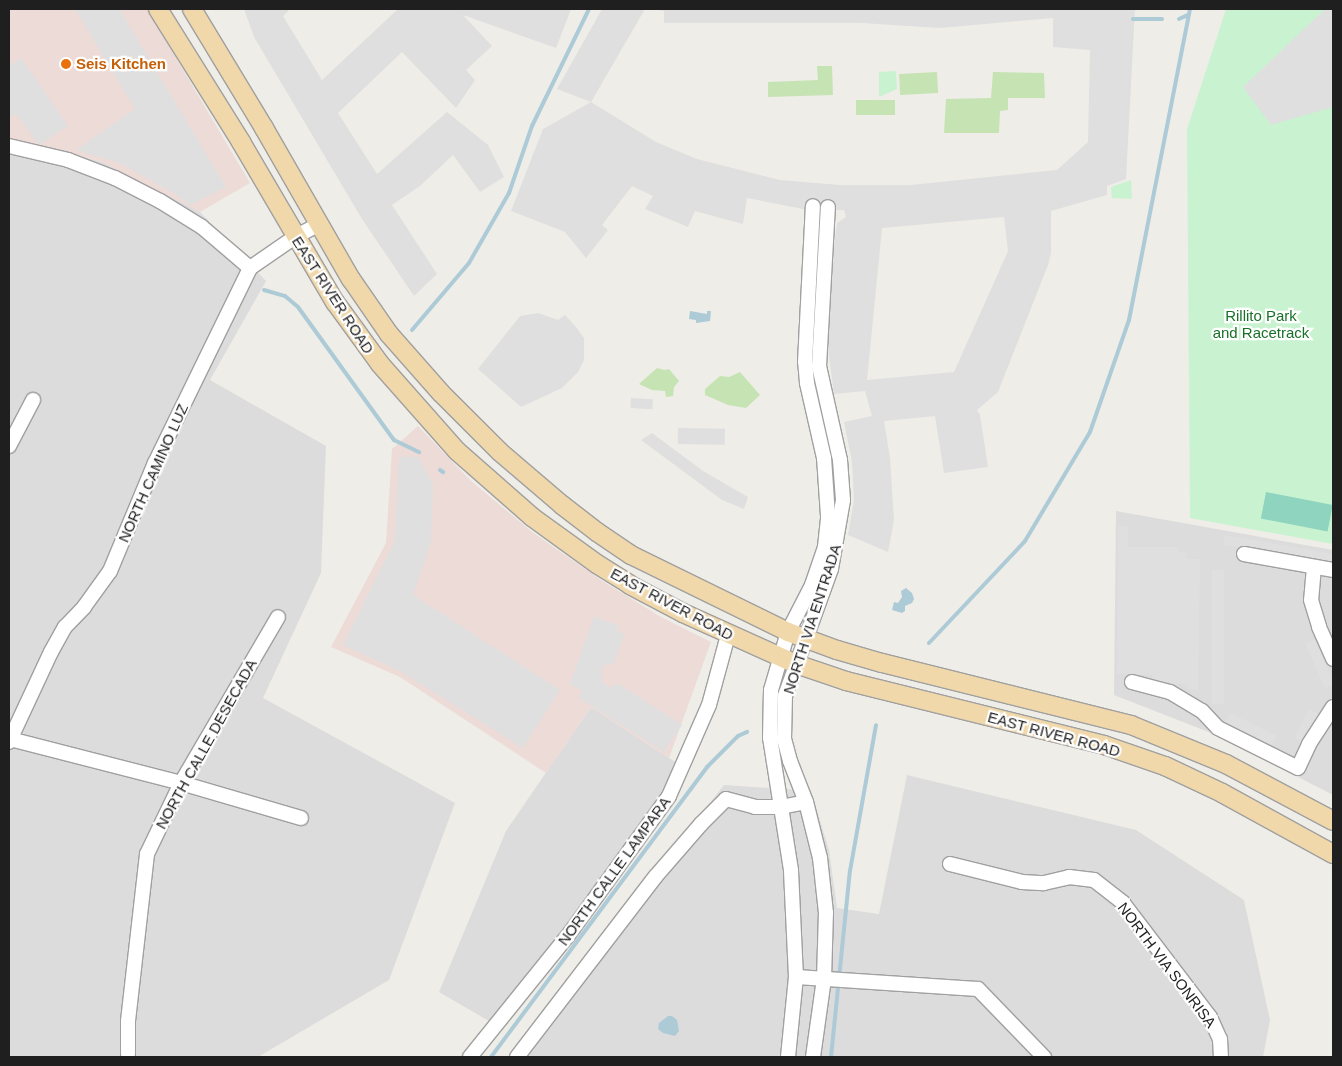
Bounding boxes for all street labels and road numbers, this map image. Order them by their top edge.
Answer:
street label: EAST RIVER ROAD [288,233,378,357]
street label: NORTH CAMINO LUZ [114,401,192,545]
street label: NORTH VIA ENTRADA [779,541,845,697]
street label: EAST RIVER ROAD [607,564,737,644]
street label: NORTH CALLE DESECADA [152,656,260,832]
street label: EAST RIVER ROAD [986,708,1122,760]
street label: NORTH CALLE LAMPARA [554,793,674,949]
street label: NORTH VIA SONRISA [1114,898,1220,1032]

